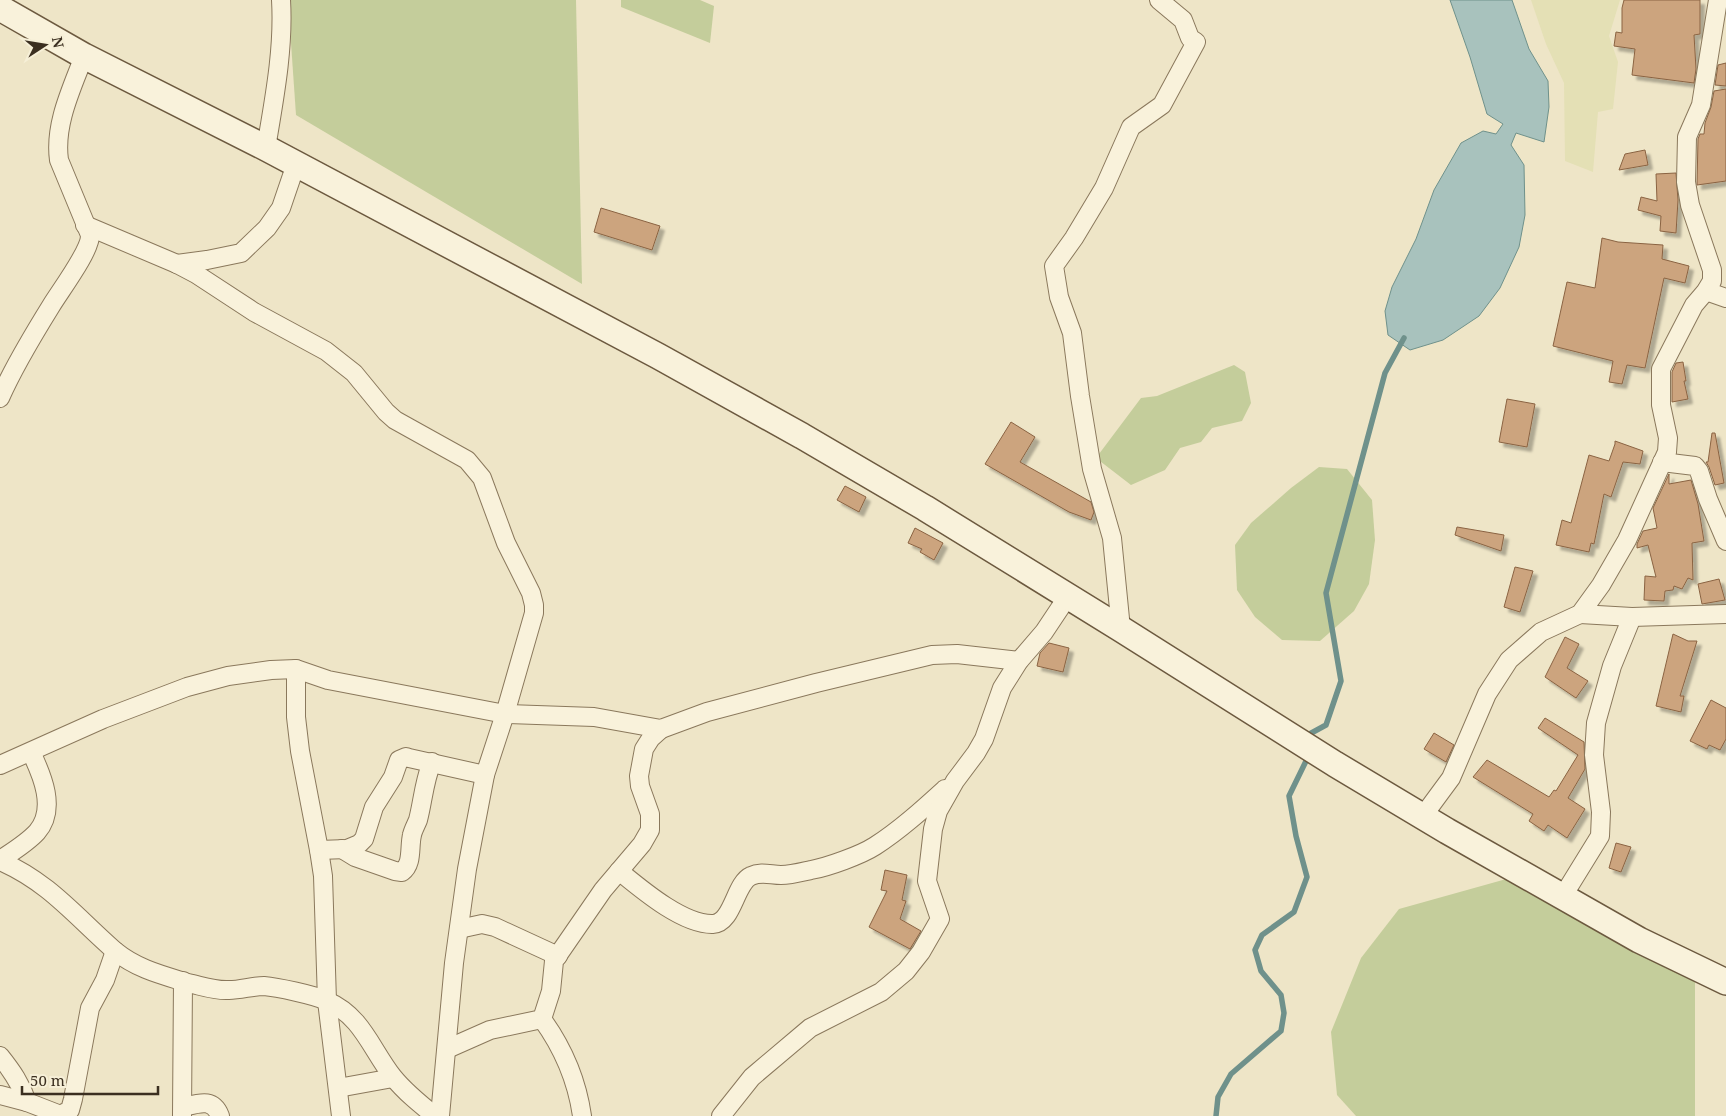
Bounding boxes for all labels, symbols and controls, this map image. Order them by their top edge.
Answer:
north arrow [20,20,70,70]
text: N [48,35,69,50]
scale bar [22,1064,159,1096]
text: 50 m [30,1070,65,1090]

